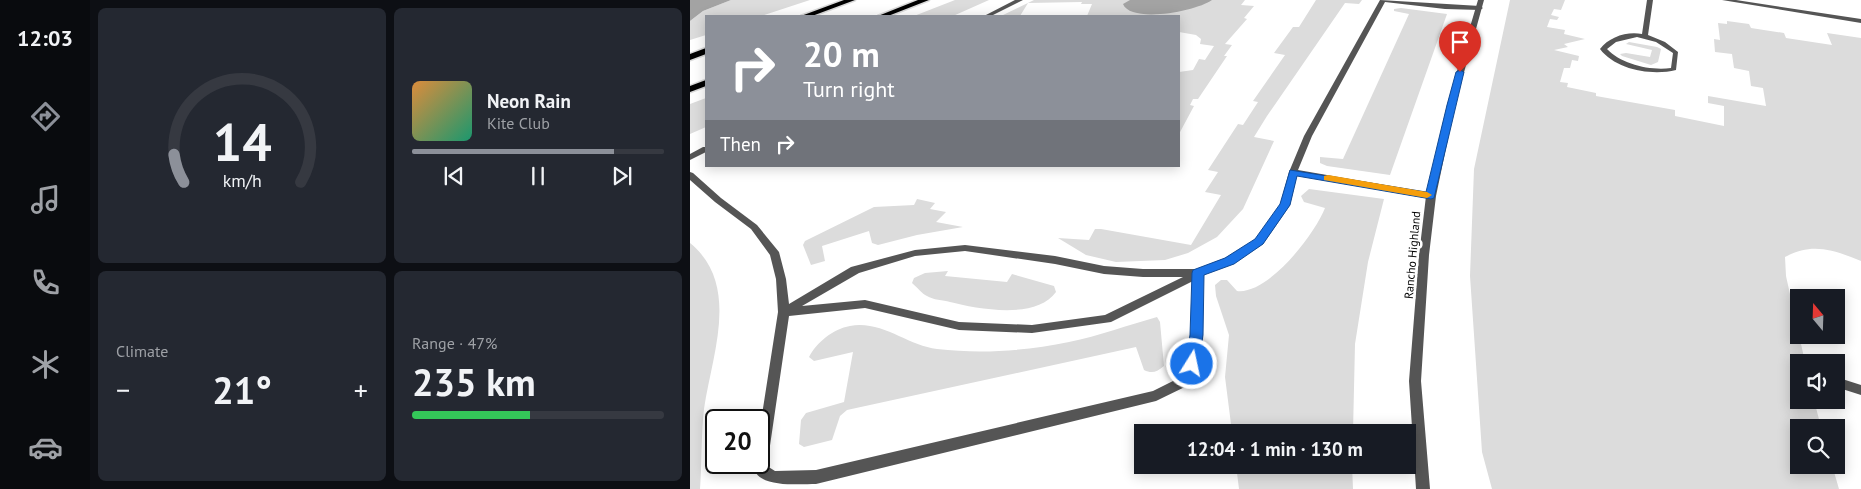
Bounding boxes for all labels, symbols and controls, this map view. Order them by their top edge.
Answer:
pin [1439,21,1481,72]
text: 12:03 [17,24,73,52]
icon: arrive [1446,28,1474,56]
text: 20 m [803,31,880,77]
icon: right [720,35,785,100]
text: Turn right [803,75,895,103]
text: Neon Rain [487,89,571,113]
icon: directions [28,99,63,134]
text: 14 [213,108,271,175]
text: Kite Club [487,113,550,133]
icon: right [771,130,799,158]
text: Then [720,132,761,156]
icon: previous [440,162,468,190]
icon: pause [524,162,552,190]
icon: next [608,162,636,190]
text: km/h [222,169,262,192]
icon: music [28,182,63,217]
street label: Rancho Highland [1401,211,1423,299]
icon: phone [28,265,63,300]
north arrow [1790,289,1845,344]
map controls [1790,289,1845,474]
text: Range · 47% [412,333,497,353]
position arrow [1165,337,1217,389]
text: Climate [116,341,168,361]
icon: climate [28,347,63,382]
button: sound [1790,354,1845,409]
text: 235 km [412,357,536,406]
text: 21° [212,365,272,414]
text: − [116,371,130,408]
text: + [354,371,368,408]
speed limit sign: 20 [705,409,770,474]
button: search [1790,419,1845,474]
icon: car [28,430,63,465]
text: 12:04 · 1 min · 130 m [1187,437,1363,461]

